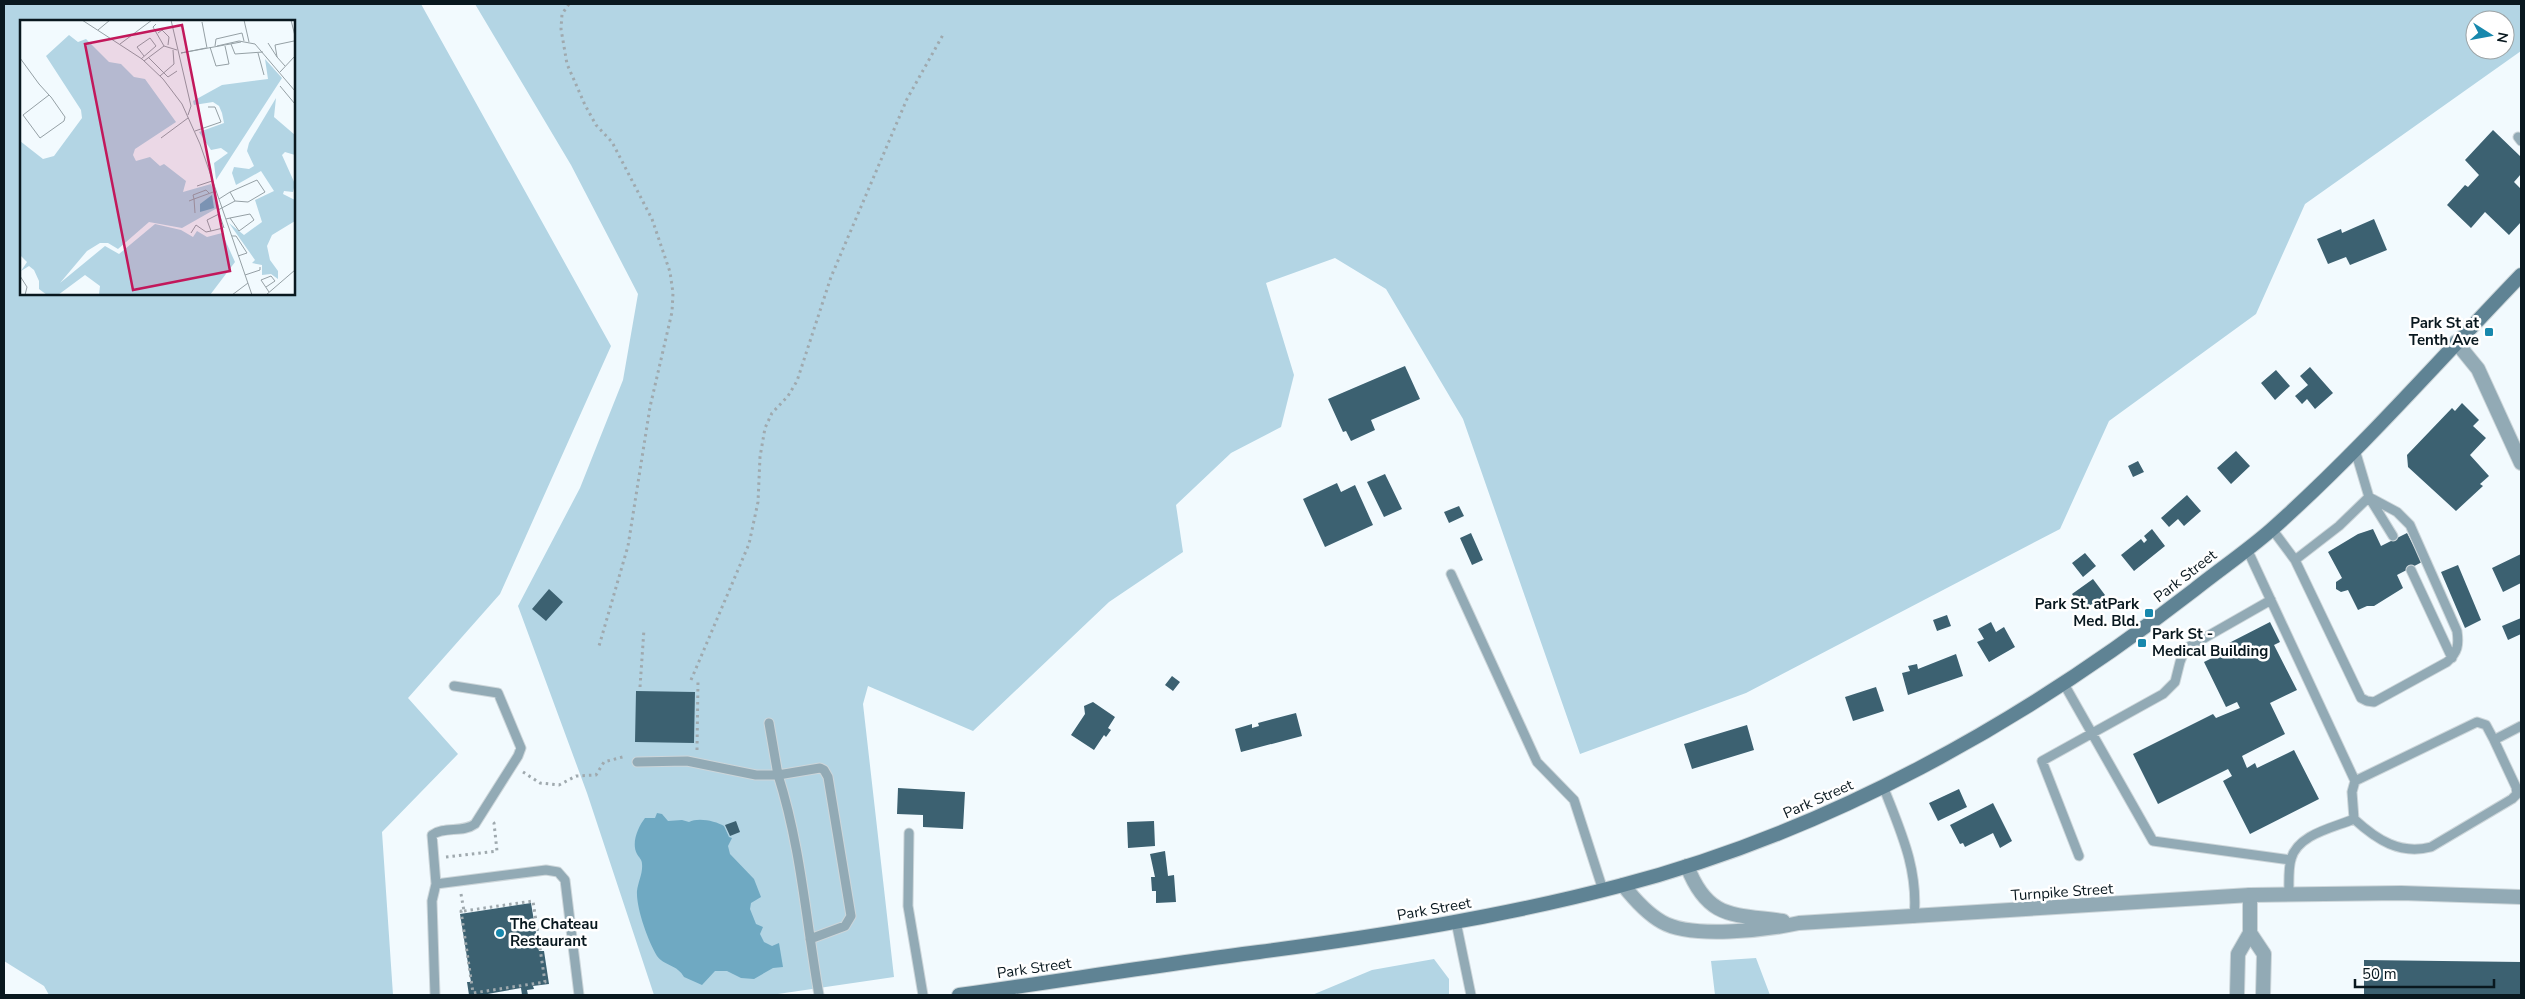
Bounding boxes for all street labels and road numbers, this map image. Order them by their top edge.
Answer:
street label: Park Street [2149,545,2221,607]
street label: Park Street [1780,774,1857,823]
street label: Turnpike Street [2010,878,2115,906]
street label: Park Street [1395,893,1473,925]
street label: Park Street [996,953,1073,983]

